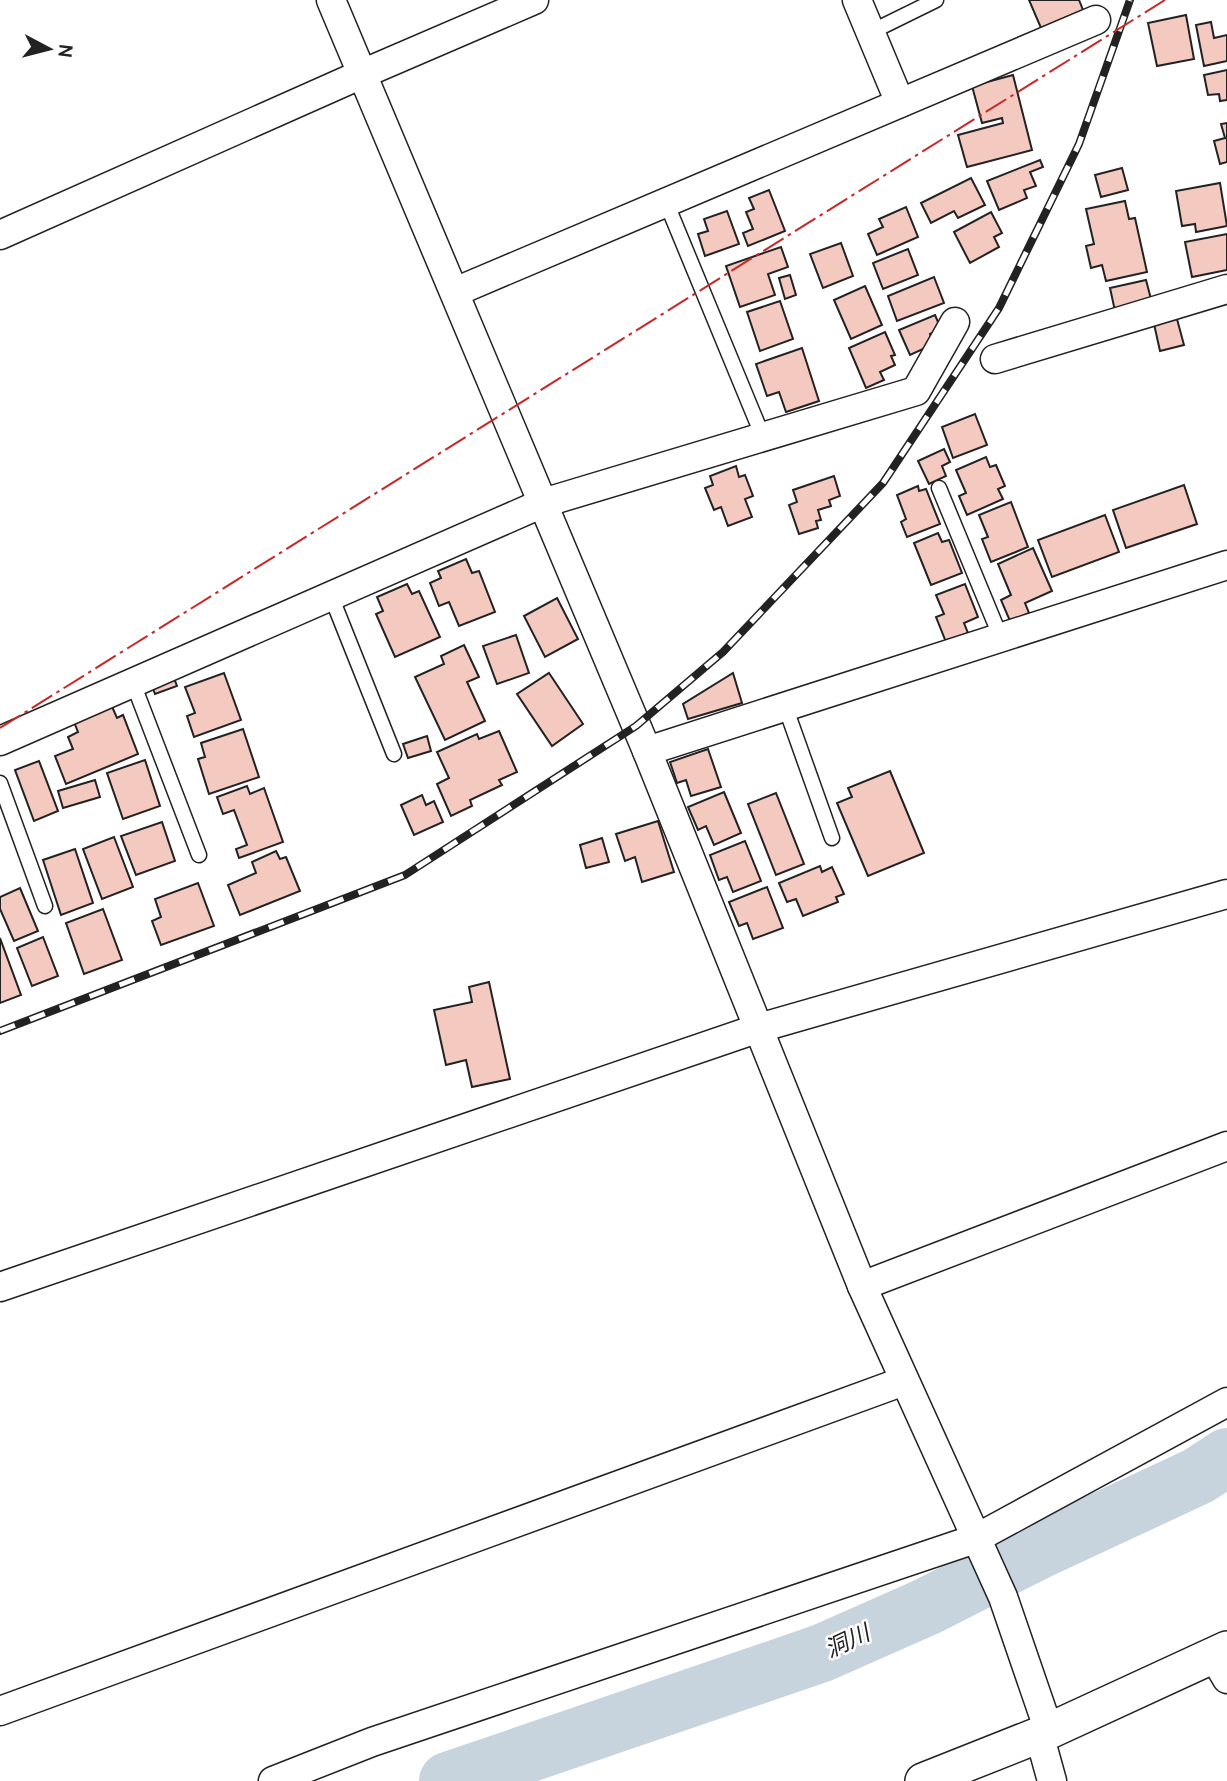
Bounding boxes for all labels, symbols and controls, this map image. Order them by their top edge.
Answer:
north arrow [14,14,84,84]
text: N [53,43,78,59]
water label: 洞川 [820,1617,876,1663]

